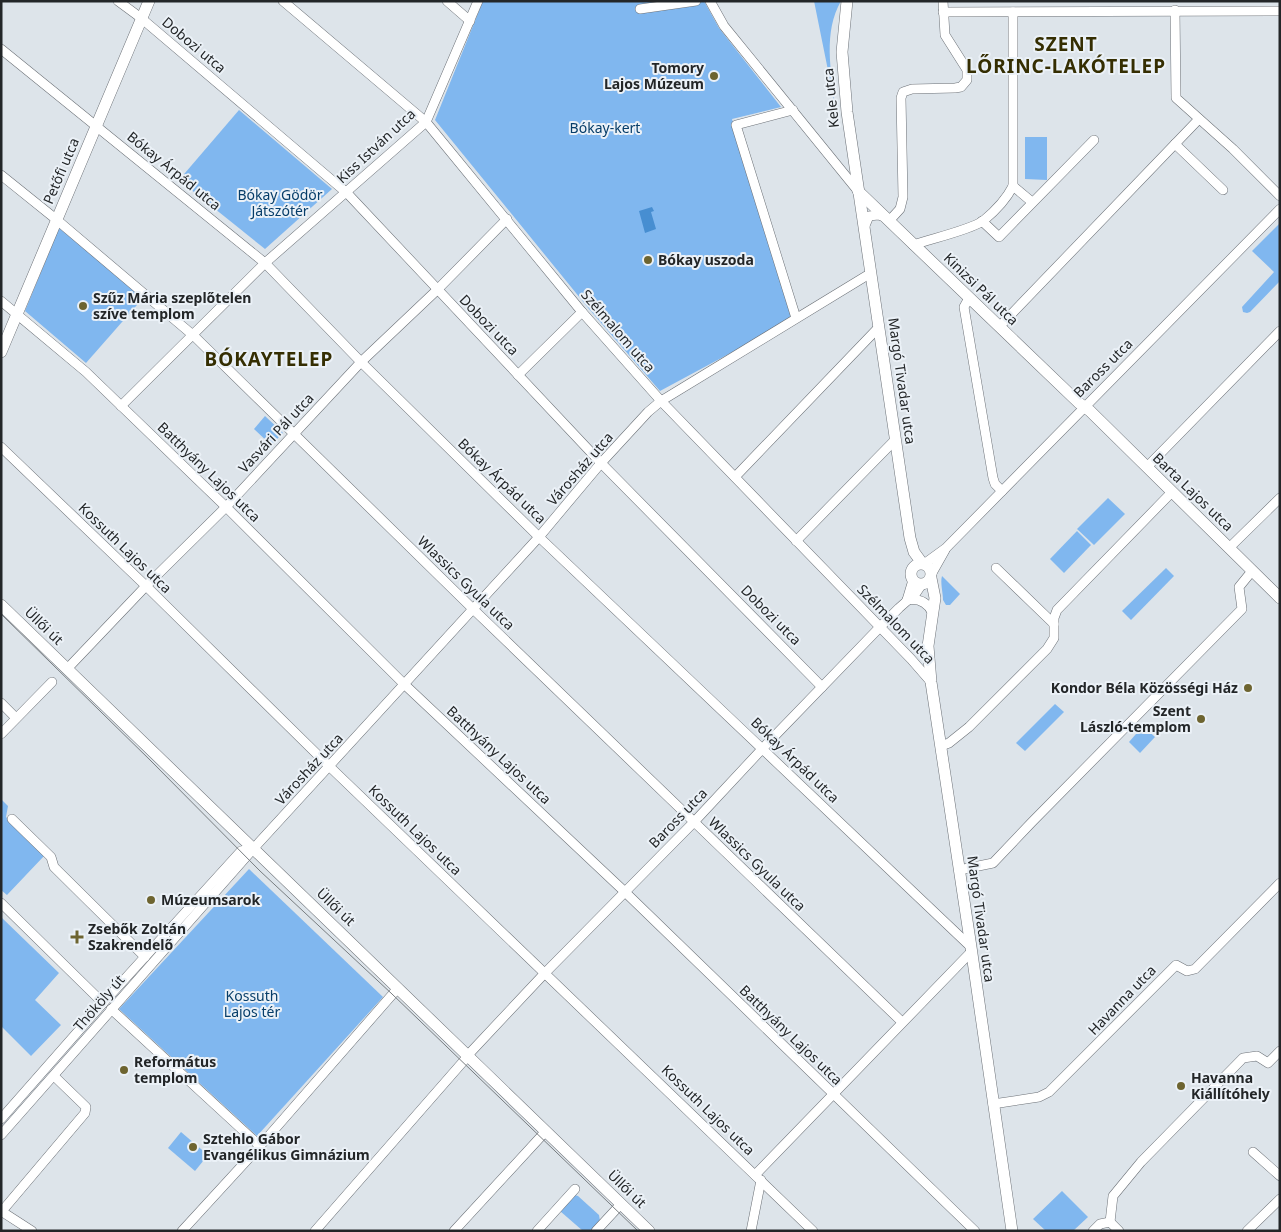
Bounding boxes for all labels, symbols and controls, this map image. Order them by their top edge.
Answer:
street label: Dobozi utca [158,12,230,77]
district label: SZENT LŐRINC-LAKÓTELEP [966,31,1166,79]
place label: Tomory Lajos Múzeum [604,58,704,93]
street label: Kele utca [818,67,843,129]
marker: Tomory Lajos Múzeum [708,70,720,82]
street label: Kiss István utca [332,104,419,187]
park label: Bókay-kert [570,118,640,137]
street label: Bókay Árpád utca [123,127,225,214]
street label: Petőfi utca [38,135,83,207]
park label: Bókay Gödör Játszótér [237,185,323,220]
street label: Kinizsi Pál utca [940,248,1023,329]
place label: Bókay uszoda [658,250,754,269]
marker: Bókay uszoda [642,254,654,266]
street label: Szélmalom utca [577,285,660,376]
place label: Szűz Mária szeplőtelen szíve templom [93,288,251,323]
street label: Dobozi utca [456,290,523,359]
marker: Szűz Mária szeplőtelen szíve templom [77,300,89,312]
street label: Margó Tivadar utca [884,317,921,445]
street label: Baross utca [1069,334,1136,401]
district label: BÓKAYTELEP [205,346,333,372]
street label: Vasvári Pál utca [234,389,318,477]
street label: Batthyány Lajos utca [154,418,265,526]
street label: Városház utca [542,428,617,509]
street label: Bókay Árpád utca [454,434,550,528]
street label: Barta Lajos utca [1149,448,1238,535]
street label: Kossuth Lajos utca [75,498,176,597]
street label: Wlassics Gyula utca [414,531,519,634]
street label: Dobozi utca [737,580,806,649]
street label: Szélmalom utca [853,580,939,668]
street label: Üllői út [21,603,68,649]
place label: Kondor Béla Közösségi Ház [1051,678,1238,697]
marker: Kondor Béla Közösségi Ház [1242,682,1254,694]
street label: Batthyány Lajos utca [443,701,556,808]
place label: Szent László-templom [1080,701,1191,736]
street label: Bókay Árpád utca [747,713,843,807]
marker: Szent László-templom [1195,713,1207,725]
street label: Városház utca [270,729,347,809]
street label: Kossuth Lajos utca [365,780,466,879]
street label: Baross utca [644,784,711,852]
street label: Wlassics Gyula utca [705,812,810,915]
street label: Margó Tivadar utca [963,855,1000,983]
street label: Üllői út [313,884,360,930]
place label: Múzeumsarok [161,890,260,909]
marker: Múzeumsarok [145,894,157,906]
place label: Zsebők Zoltán Szakrendelő [88,919,186,954]
marker: Zsebők Zoltán Szakrendelő [70,930,84,944]
street label: Havanna utca [1083,961,1160,1039]
street label: Thököly út [69,970,128,1035]
street label: Batthyány Lajos utca [736,981,847,1089]
park label: Kossuth Lajos tér [224,986,280,1021]
place label: Református templom [134,1052,216,1087]
street label: Kossuth Lajos utca [658,1060,759,1159]
marker: Református templom [118,1064,130,1076]
place label: Havanna Kiállítóhely [1191,1068,1270,1103]
marker: Havanna Kiállítóhely [1175,1080,1187,1092]
place label: Sztehlo Gábor Evangélikus Gimnázium [203,1129,370,1164]
marker: Sztehlo Gábor Evangélikus Gimnázium [187,1141,199,1153]
street label: Üllői út [604,1166,651,1212]

